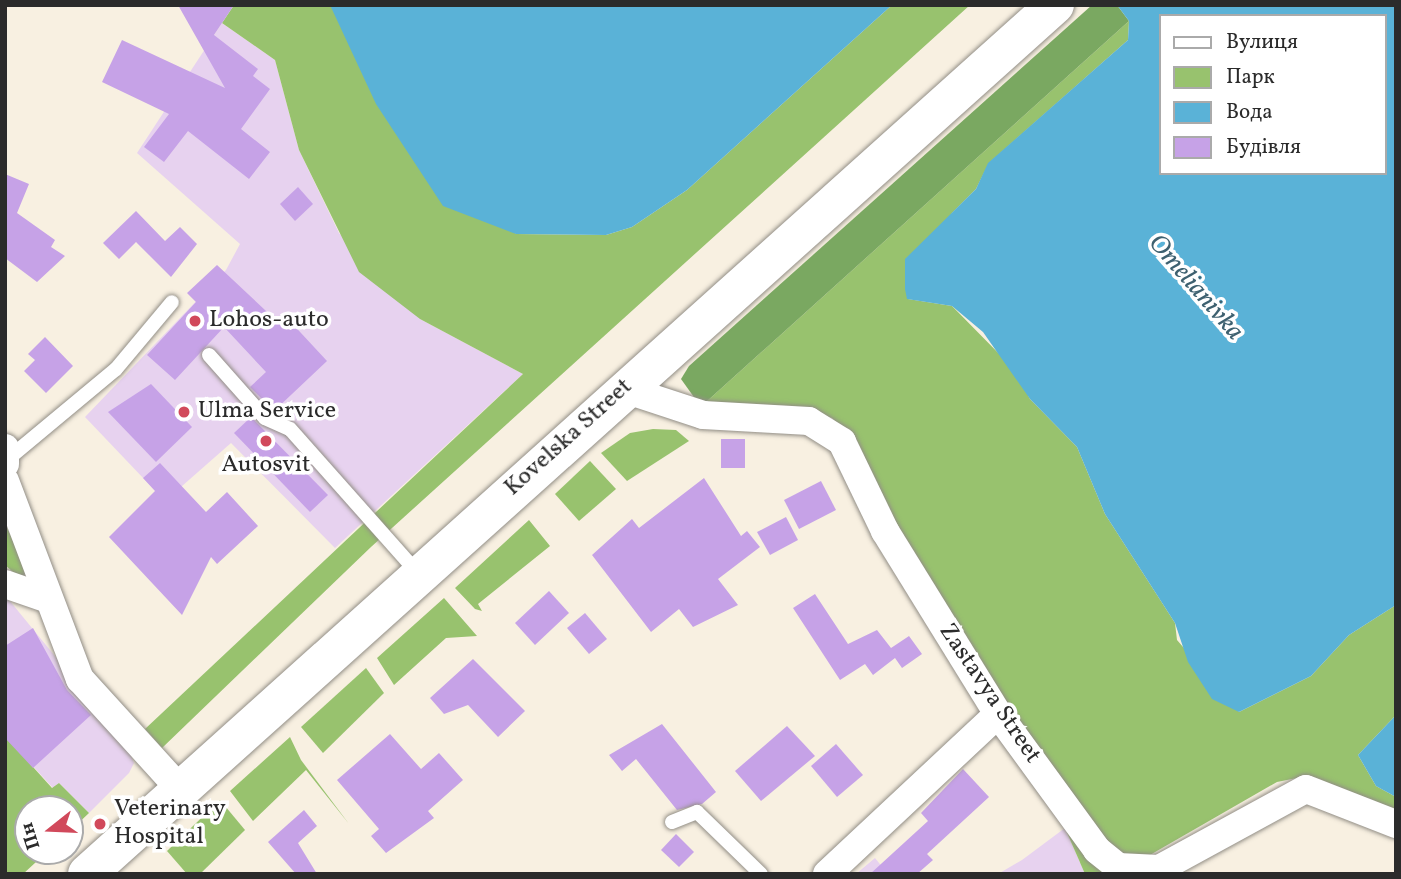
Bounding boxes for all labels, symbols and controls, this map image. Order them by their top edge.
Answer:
legend [1160,14,1387,175]
text: Вулиця [1226,28,1298,57]
text: Парк [1226,63,1275,92]
text: Вода [1226,98,1273,127]
text: Будівля [1226,133,1301,162]
water label: Omelianivka [1140,229,1250,347]
place label: Lohos-auto [209,307,329,335]
marker: Lohos-auto [187,313,203,329]
street label: Kovelska Street [499,373,639,503]
place label: Ulma Service [198,398,336,426]
marker: Ulma Service [176,404,192,420]
marker: Autosvit [258,433,274,449]
place label: Autosvit [221,452,311,480]
street label: Zastavya Street [932,619,1046,769]
north arrow [14,795,84,865]
place label: Veterinary Hospital [114,796,226,852]
marker: Veterinary Hospital [92,816,108,832]
text: Пн [14,819,47,853]

